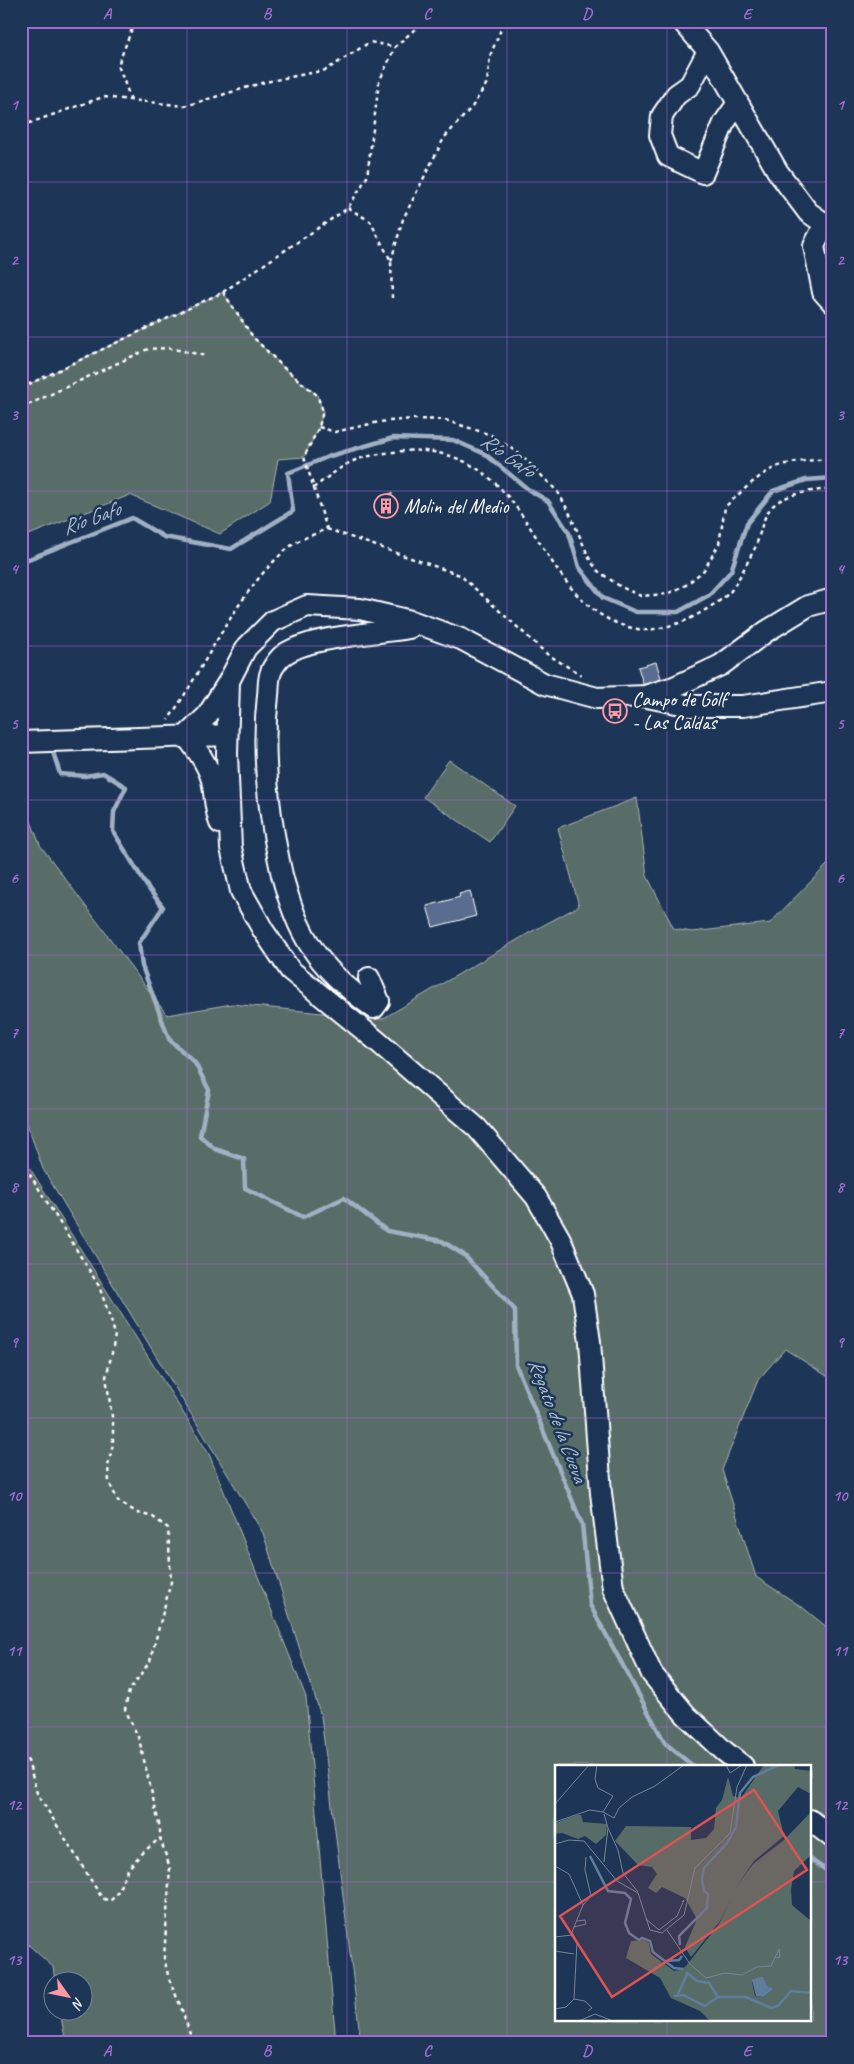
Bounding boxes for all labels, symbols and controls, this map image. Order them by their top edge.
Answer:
text: A [103,4,113,24]
text: B [263,4,273,24]
text: C [423,4,433,24]
text: D [582,4,593,24]
text: E [743,4,754,24]
text: 1 [10,95,19,115]
text: 1 [836,95,845,115]
text: 2 [10,250,19,270]
text: 2 [836,250,845,270]
text: 3 [10,405,19,425]
text: 3 [836,405,845,425]
water label: Río Gafo [476,427,542,484]
building icon: Molin del Medio [373,493,399,519]
place label: Molin del Medio [404,494,509,519]
water label: Río Gafo [58,495,126,540]
text: 4 [10,559,19,579]
text: 4 [836,559,845,579]
place label: Campo de Golf - Las Caldas [632,687,730,735]
bus stop icon: Campo de Golf - Las Caldas [602,698,628,724]
text: 5 [11,714,20,734]
text: 5 [837,714,846,734]
text: 6 [10,868,19,888]
text: 6 [836,868,845,888]
text: 7 [10,1023,19,1043]
text: 7 [836,1023,845,1043]
text: 8 [10,1177,19,1197]
text: 8 [836,1177,845,1197]
text: 9 [10,1332,19,1352]
text: 9 [836,1332,845,1352]
water label: Regato de la Cueva [523,1355,594,1488]
text: 10 [7,1486,23,1506]
text: 10 [833,1486,849,1506]
text: 11 [7,1641,23,1661]
text: 11 [833,1641,849,1661]
inset map [555,1765,812,2022]
text: 12 [7,1795,23,1815]
text: 12 [833,1795,849,1815]
text: 13 [7,1950,23,1970]
text: 13 [833,1950,849,1970]
north arrow [42,1972,92,2022]
text: N [68,1995,88,2013]
text: A [103,2041,113,2061]
text: B [263,2041,273,2061]
text: C [423,2041,433,2061]
text: D [582,2041,593,2061]
text: E [743,2041,754,2061]

